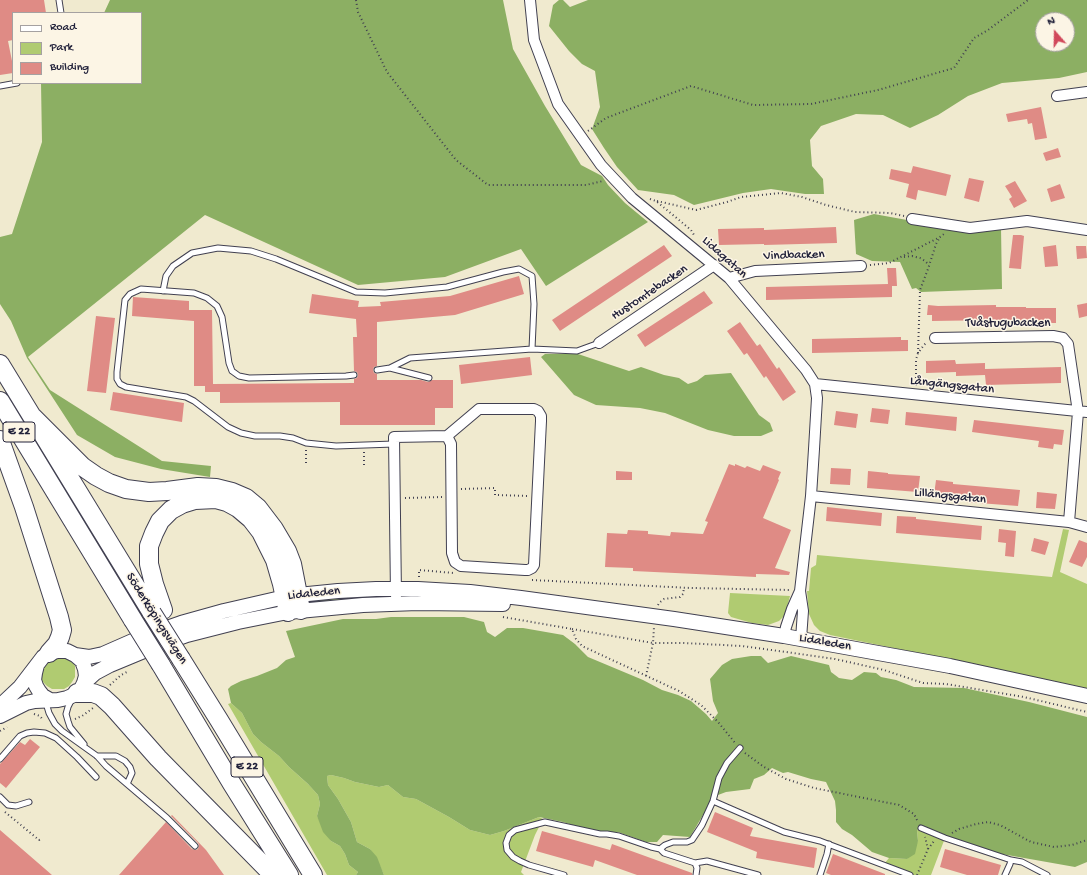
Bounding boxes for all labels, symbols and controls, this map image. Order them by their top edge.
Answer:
legend [12,12,142,84]
north arrow [1035,12,1075,52]
text: N [1046,15,1057,29]
text: Road [50,21,76,35]
text: Park [50,41,73,55]
text: Building [50,61,89,75]
street label: Lidagatan [698,234,750,282]
street label: Vindbacken [763,247,825,265]
street label: Hustomtebacken [609,262,691,324]
street label: Tvåstugubacken [966,316,1050,332]
street label: Långängsgatan [909,374,995,398]
road number: E 22 [3,422,35,442]
street label: Lillängsgatan [913,485,987,509]
street label: Söderköpingsvägen [122,570,190,668]
street label: Lidaleden [287,583,341,605]
street label: Lidaleden [798,631,852,655]
road number: E 22 [231,757,263,777]

